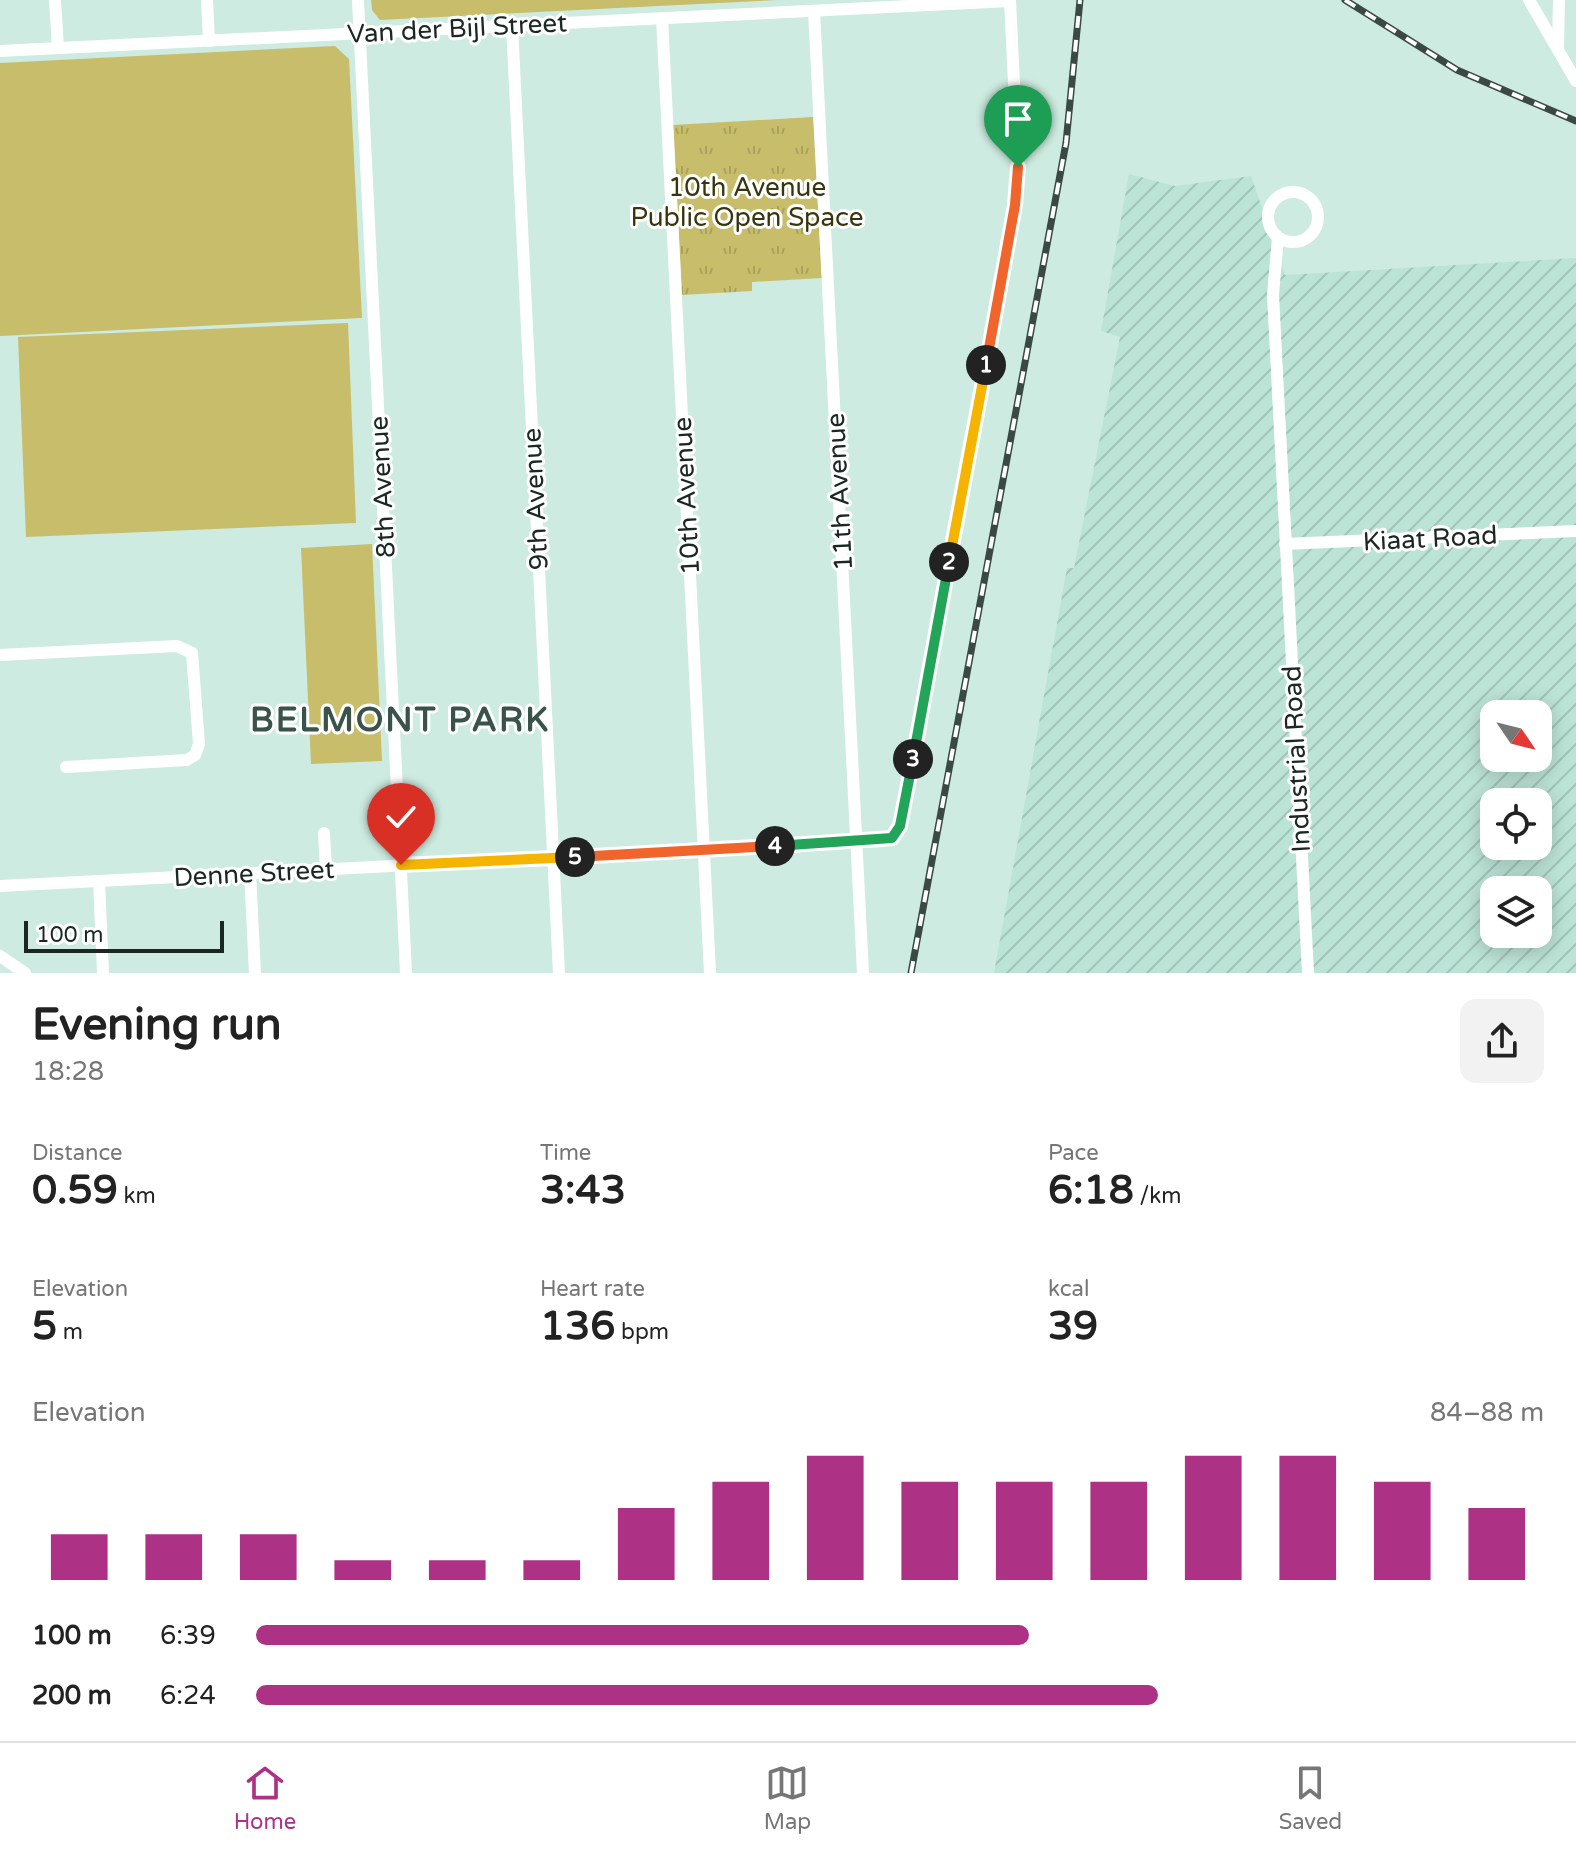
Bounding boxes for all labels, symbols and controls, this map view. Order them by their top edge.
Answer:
street label: Van der Bijl Street [346,7,568,50]
pin [984,85,1052,167]
icon: arrive [996,97,1040,141]
park label: 10th Avenue Public Open Space [631,172,864,233]
pin: 1 [966,345,1006,385]
text: 1 [979,352,993,378]
street label: 11th Avenue [820,412,859,572]
street label: 8th Avenue [363,415,402,559]
street label: 10th Avenue [667,416,706,576]
street label: 9th Avenue [516,427,555,571]
street label: Kiaat Road [1362,519,1498,558]
pin: 2 [929,542,969,582]
text: 2 [942,549,956,575]
street label: Industrial Road [1276,665,1317,853]
district label: BELMONT PARK [250,700,550,741]
north arrow [1480,700,1552,772]
map controls [1480,700,1552,948]
pin: 3 [893,739,933,779]
text: 3 [906,746,920,772]
pin [367,783,435,865]
button: locate [1480,788,1552,860]
icon: check [379,795,423,839]
pin: 4 [755,826,795,866]
text: 4 [768,833,782,859]
pin: 5 [555,837,595,877]
text: 5 [568,844,582,870]
street label: Denne Street [173,854,335,893]
button: layers [1480,876,1552,948]
scale bar [24,917,224,953]
text: 100 m [36,922,103,948]
text: Evening run [32,999,281,1052]
button: share [1460,999,1544,1083]
text: 18:28 [32,1056,104,1087]
text: Distance [32,1140,123,1166]
text: Time [540,1140,591,1166]
text: Pace [1048,1140,1099,1166]
text: 0.59 [32,1166,118,1214]
text: 3:43 [540,1166,626,1214]
text: 6:18 [1048,1166,1134,1214]
text: km [118,1183,156,1209]
text: /km [1134,1183,1181,1209]
text: Elevation [32,1276,128,1302]
text: Heart rate [540,1276,645,1302]
text: kcal [1048,1276,1089,1302]
text: 5 [32,1302,57,1350]
text: 136 [540,1302,615,1350]
text: 39 [1048,1302,1098,1350]
text: m [57,1319,83,1345]
text: bpm [615,1319,669,1345]
text: Elevation [32,1397,146,1428]
text: 84–88 m [1430,1397,1544,1428]
text: 100 m [32,1620,112,1651]
text: 6:39 [160,1620,216,1651]
text: 200 m [32,1680,112,1711]
text: 6:24 [160,1680,216,1711]
tab: Home [234,1761,296,1835]
tab: Map [764,1761,811,1835]
tab: Saved [1279,1761,1342,1835]

